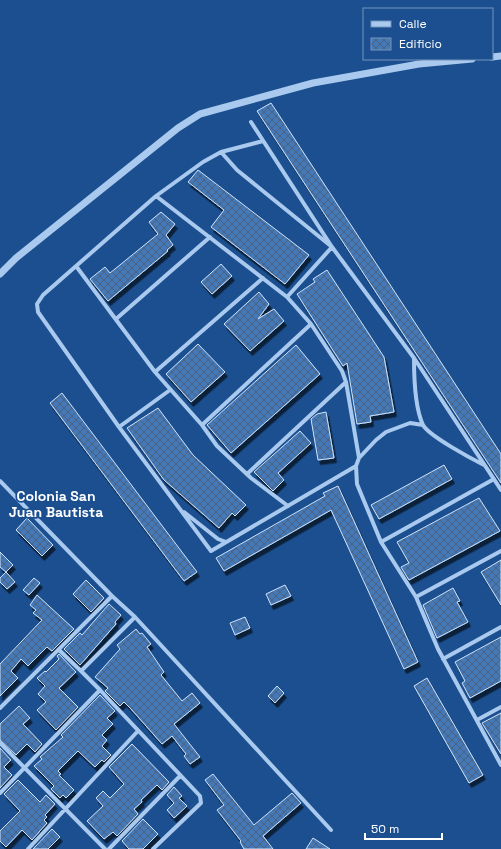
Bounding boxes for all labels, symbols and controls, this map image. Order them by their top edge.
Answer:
legend [363,8,493,60]
text: Calle [399,16,427,32]
text: Edificio [399,36,442,52]
district label: Colonia San Juan Bautista [9,487,103,521]
scale bar [365,815,442,841]
text: 50 m [371,821,399,837]

